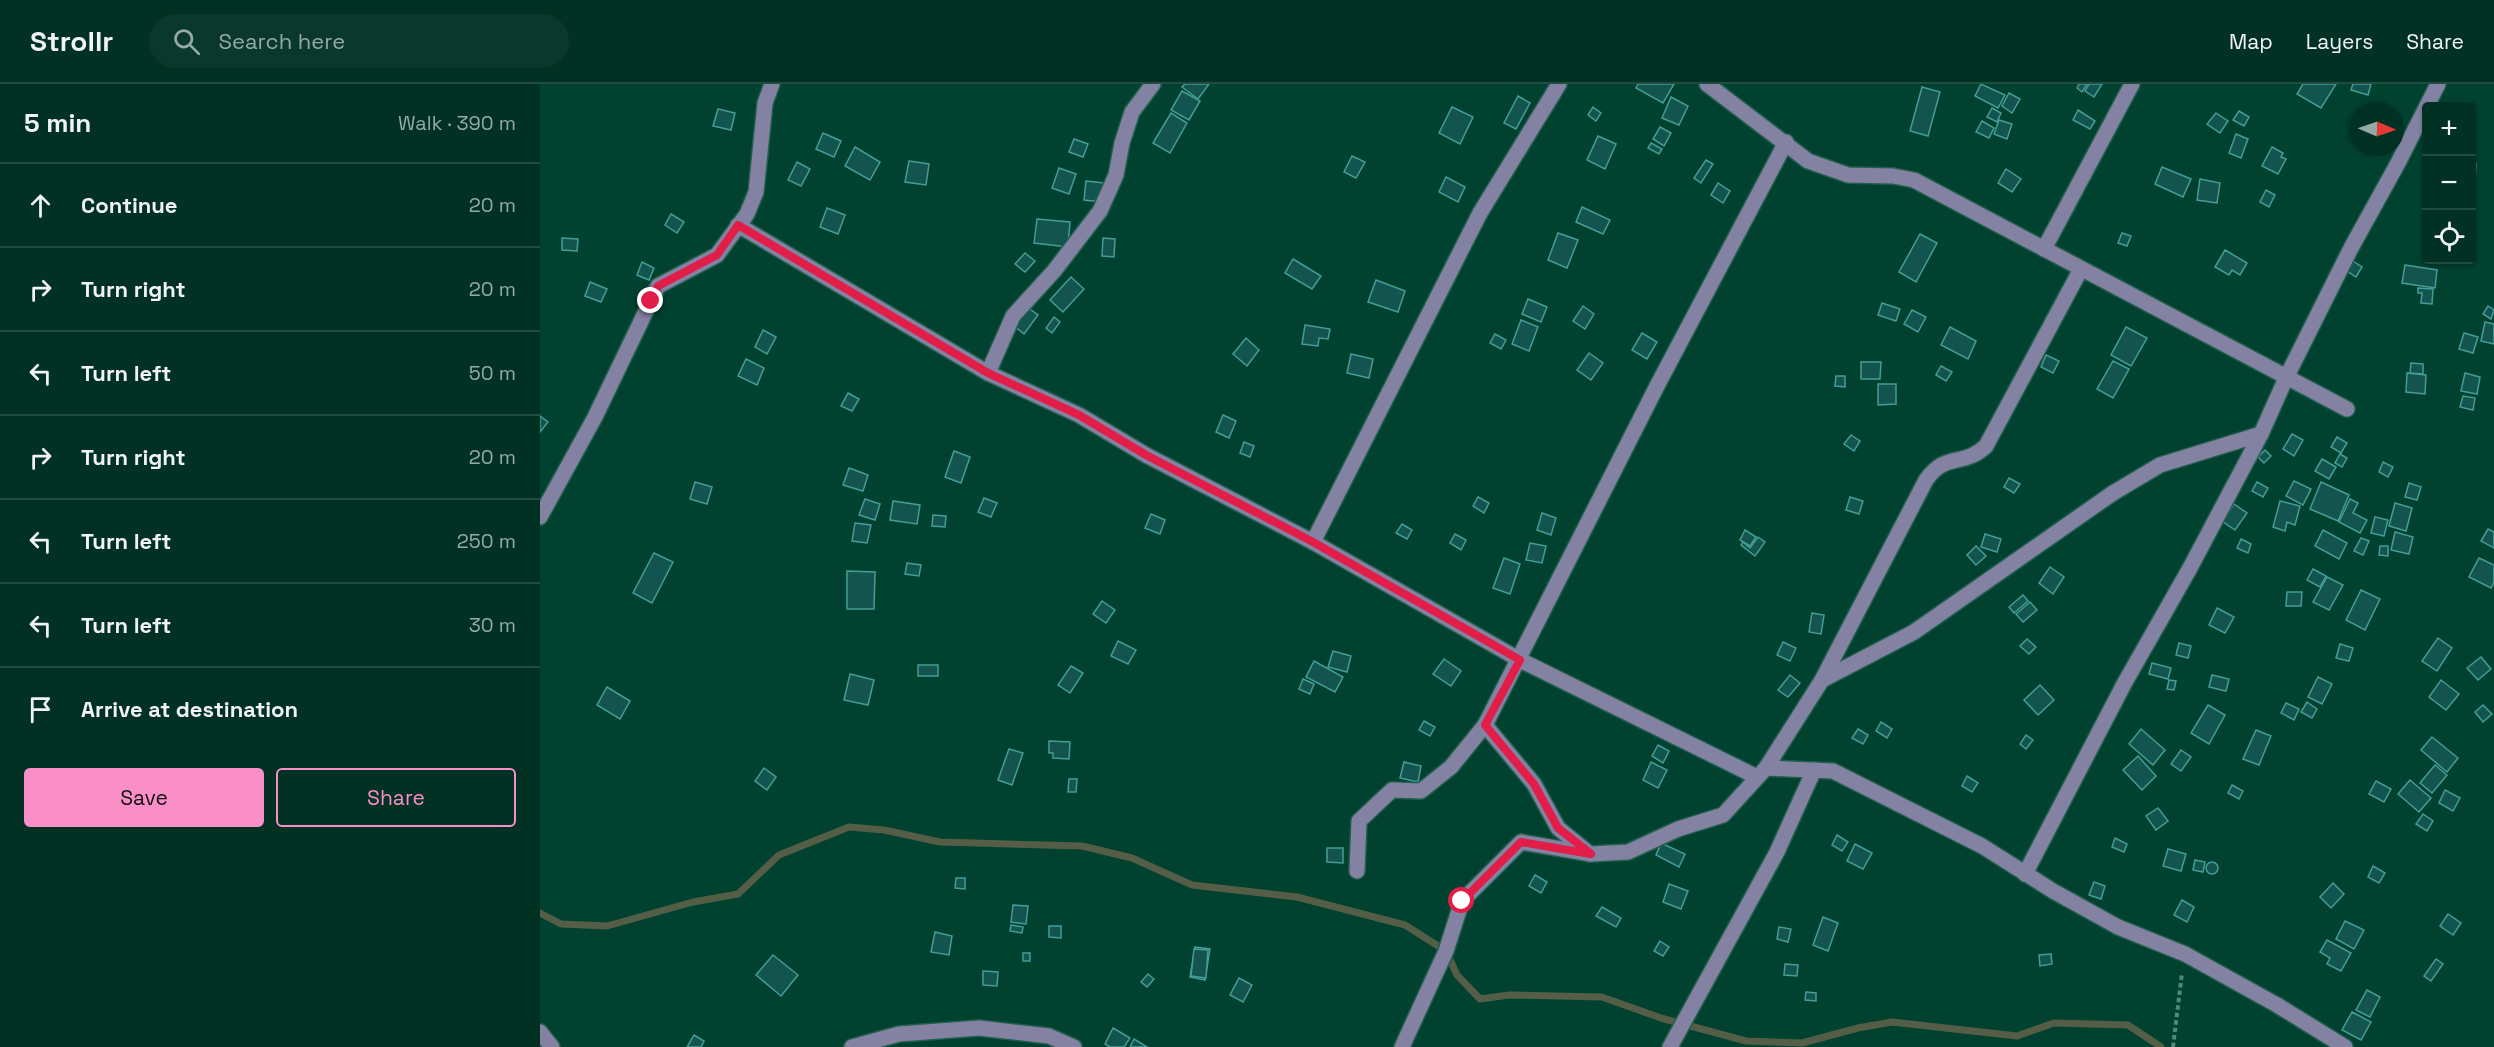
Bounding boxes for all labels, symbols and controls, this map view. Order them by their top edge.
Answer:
search box [149,14,569,68]
text: Strollr [30,23,113,59]
icon: search [170,25,203,58]
text: Search here [218,27,345,55]
text: Map [2229,28,2273,55]
text: Layers [2306,28,2373,55]
text: Share [2406,28,2464,55]
north arrow [2350,102,2404,156]
map controls [2422,102,2476,264]
button: + [2422,102,2476,156]
text: 5 min [24,106,91,140]
text: Walk · 390 m [398,110,516,136]
button: − [2422,156,2476,210]
icon: ahead [24,189,57,222]
text: Continue [81,191,177,219]
text: 20 m [469,192,516,218]
button: locate [2422,210,2476,264]
icon: right [24,273,57,306]
text: Turn right [81,275,186,303]
text: 20 m [469,276,516,302]
route end [637,287,663,313]
icon: left [24,357,57,390]
text: Turn left [81,359,171,387]
text: 50 m [469,360,516,386]
icon: right [24,441,57,474]
text: Turn right [81,443,186,471]
text: 20 m [469,444,516,470]
icon: left [24,525,57,558]
text: Turn left [81,527,171,555]
text: 250 m [457,528,516,554]
icon: left [24,609,57,642]
text: Turn left [81,611,171,639]
text: 30 m [469,612,516,638]
icon: arrive [24,693,57,726]
text: Arrive at destination [81,695,298,723]
button: Save [24,768,264,827]
button: Share [276,768,516,827]
route start [1448,887,1474,913]

